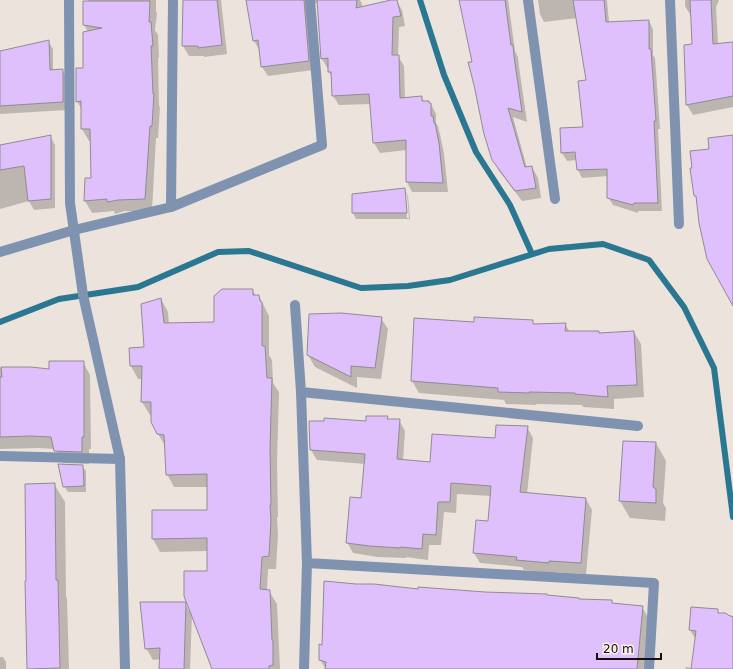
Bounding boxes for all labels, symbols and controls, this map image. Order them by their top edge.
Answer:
scale bar [597,635,661,661]
text: 20 m [603,642,634,656]

